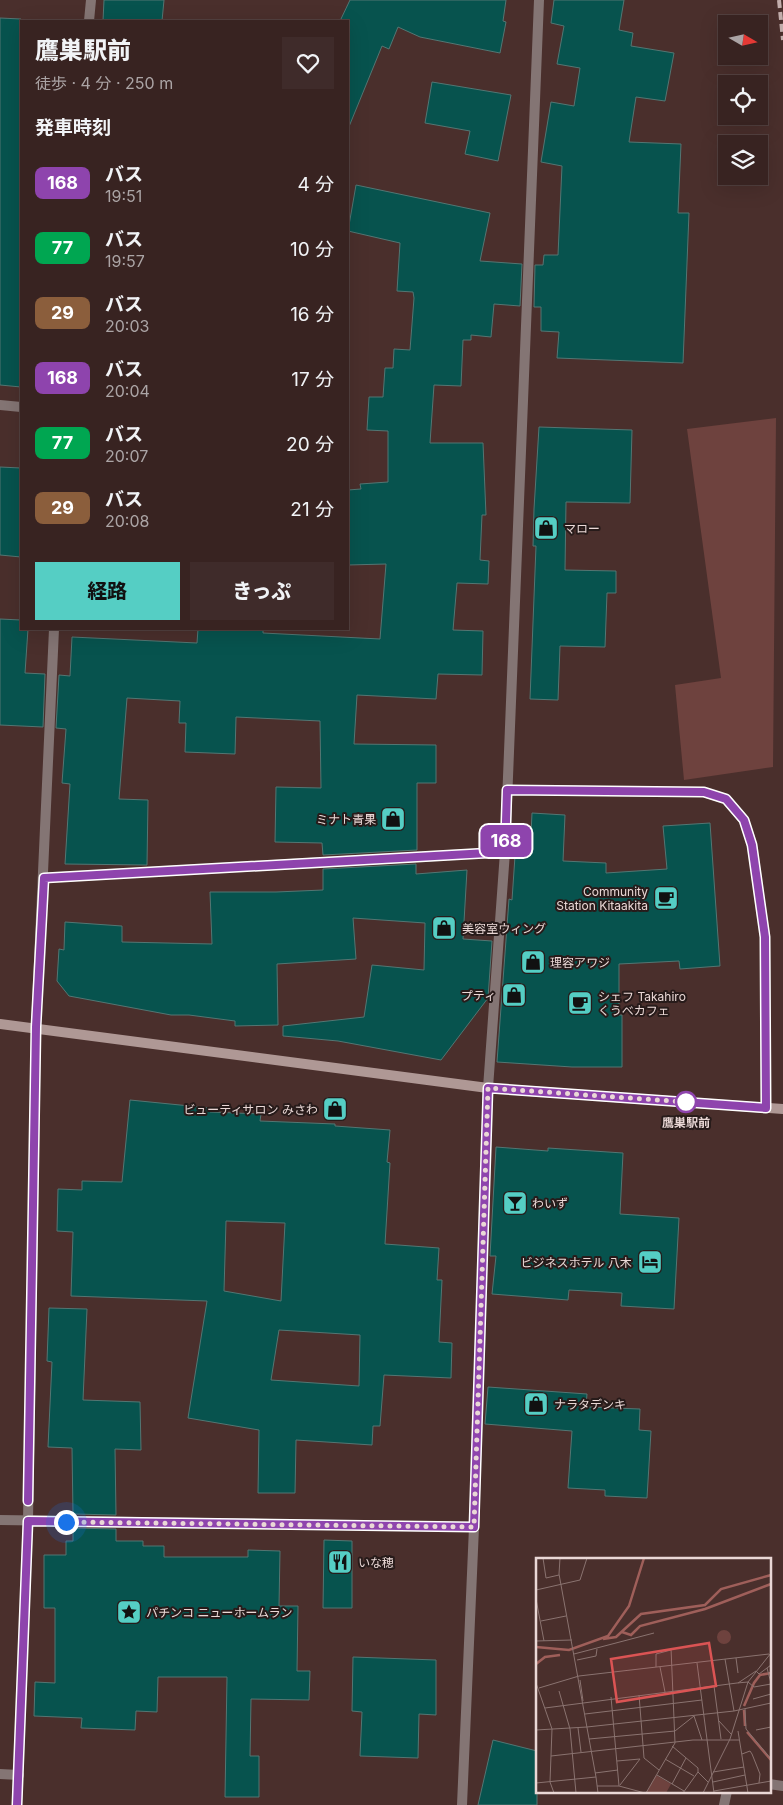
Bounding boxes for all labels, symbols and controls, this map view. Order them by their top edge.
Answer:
north arrow [718,15,768,65]
map controls [718,15,768,185]
text: 鷹巣駅前 [35,36,131,65]
button: heart [282,37,334,89]
text: 徒歩 · 4 分 · 250 m [35,73,173,93]
button: locate [718,75,768,125]
text: 発車時刻 [35,116,111,139]
button: layers [718,135,768,185]
text: バス [105,163,143,186]
text: 168 [47,172,78,193]
text: 4 分 [297,173,334,196]
text: 19:51 [105,186,142,206]
text: バス [105,228,143,251]
text: 77 [52,237,73,258]
text: 10 分 [290,238,334,261]
text: 19:57 [105,251,145,271]
text: バス [105,293,143,316]
text: 29 [51,302,74,323]
text: 16 分 [290,303,334,326]
text: 20:03 [105,316,149,336]
text: バス [105,358,143,381]
text: 168 [47,367,78,388]
text: 17 分 [291,368,334,391]
text: 20:04 [105,381,150,401]
text: バス [105,423,143,446]
text: 77 [52,432,73,453]
text: 20 分 [286,433,334,456]
text: 20:07 [105,446,148,466]
text: バス [105,488,143,511]
text: 29 [51,497,74,518]
text: 21 分 [290,498,334,521]
text: 20:08 [105,511,149,531]
shop icon: マロー [533,515,559,541]
place label: マロー [564,521,600,536]
button: 経路 [35,562,180,620]
button: きっぷ [190,562,334,620]
shop icon: ミナト青果 [380,806,406,832]
place label: ミナト青果 [316,812,376,827]
line badge: 168 [477,825,535,857]
text: 168 [490,830,522,851]
place label: Community Station Kitaakita [556,884,648,913]
cafe icon: Community Station Kitaakita [653,885,679,911]
shop icon: 美容室ウィング [431,915,457,941]
place label: 美容室ウィング [462,921,546,936]
shop icon: 理容アワジ [520,949,546,975]
place label: 理容アワジ [550,955,610,970]
shop icon: プティ [501,982,527,1008]
place label: プティ [461,988,496,1003]
place label: シェフ Takahiro くうべカフェ [598,989,686,1018]
cafe icon: シェフ Takahiro くうべカフェ [567,990,593,1016]
marker: 鷹巣駅前 [675,1091,697,1113]
shop icon: ビューティサロン みさわ [322,1096,348,1122]
place label: ビューティサロン みさわ [183,1102,318,1117]
place label: 鷹巣駅前 [662,1115,710,1130]
bar icon: わいず [502,1190,528,1216]
place label: わいず [532,1196,568,1211]
hotel icon: ビジネスホテル 八木 [637,1249,663,1275]
place label: ビジネスホテル 八木 [521,1255,632,1270]
shop icon: ナラタデンキ [523,1391,549,1417]
place label: ナラタデンキ [554,1397,626,1412]
your location [54,1510,79,1535]
restaurant icon: いな穂 [327,1549,353,1575]
place label: いな穂 [358,1555,394,1570]
inset map [536,1558,770,1792]
place icon: パチンコ ニューホームラン [116,1599,142,1625]
place label: パチンコ ニューホームラン [146,1605,292,1620]

